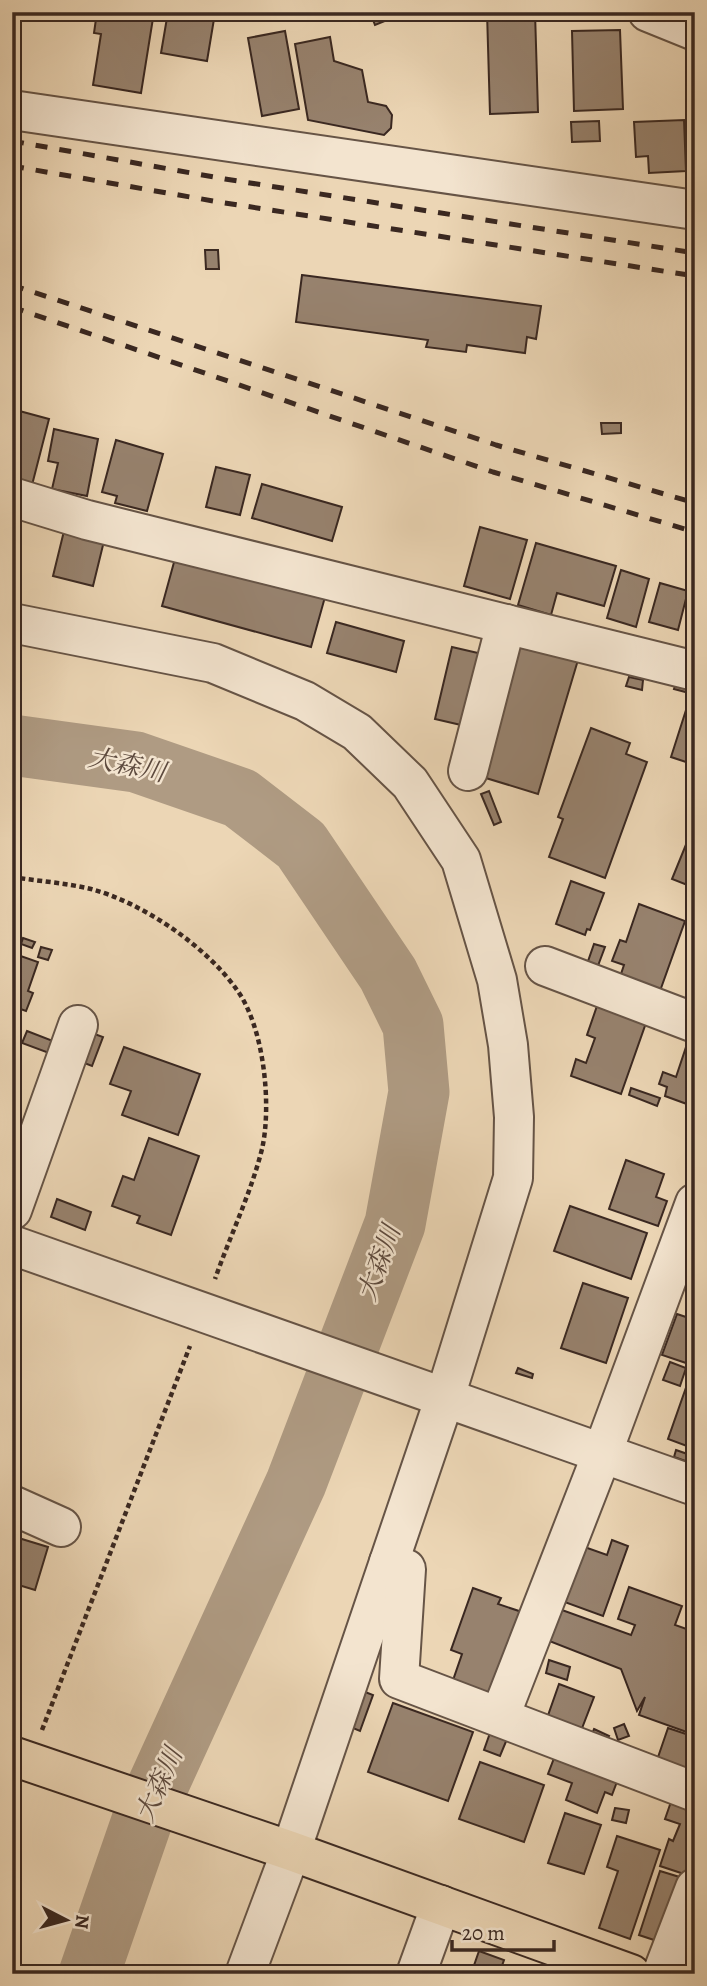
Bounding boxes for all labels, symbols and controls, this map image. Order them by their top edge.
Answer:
water label: 大森川 [85,740,172,791]
water label: 大森川 [349,1218,410,1306]
water label: 大森川 [127,1740,192,1828]
north arrow [32,1884,102,1954]
scale bar [452,1909,553,1953]
text: N [68,1913,96,1930]
text: 20 m [462,1919,505,1947]

